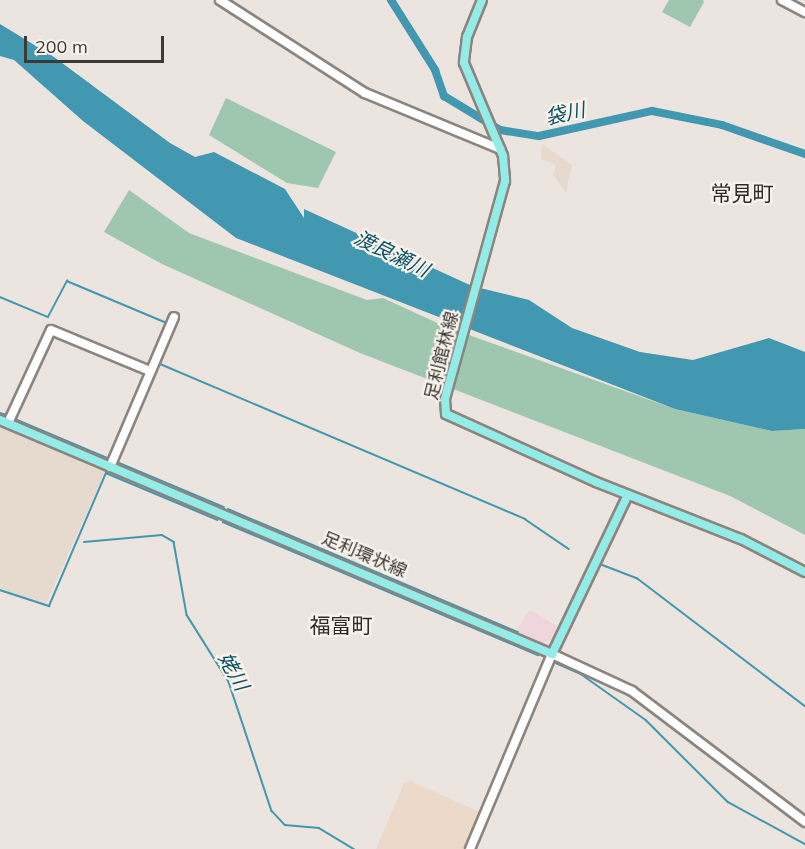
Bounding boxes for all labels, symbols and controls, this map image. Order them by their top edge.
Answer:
scale bar [27,24,166,62]
text: 200 m [35,35,88,58]
water label: 袋川 [543,97,587,129]
district label: 常見町 [711,180,773,206]
water label: 渡良瀬川 [351,225,433,281]
street label: 足利館林線 [421,310,463,402]
street label: 足利環状線 [318,527,410,583]
district label: 福富町 [310,612,372,638]
water label: 姥川 [214,648,254,694]

